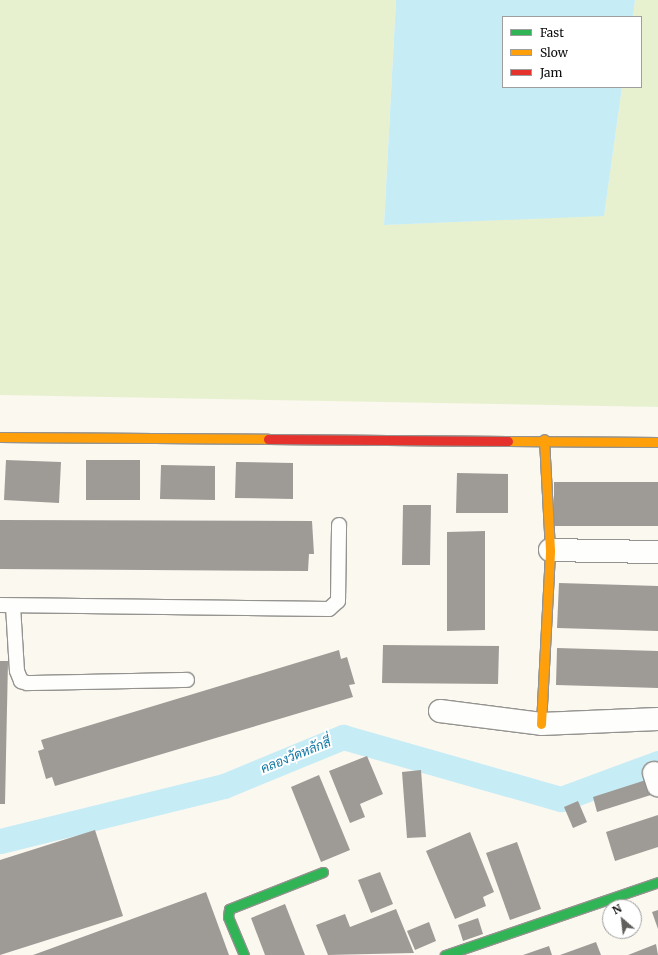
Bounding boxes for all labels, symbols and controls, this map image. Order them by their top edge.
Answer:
legend [502,16,642,88]
text: Fast [540,25,564,40]
text: Slow [540,45,568,60]
text: Jam [540,65,562,80]
water label: คลองวัดหลักสี่ [259,735,333,777]
north arrow [602,899,642,939]
text: N [610,901,624,918]

